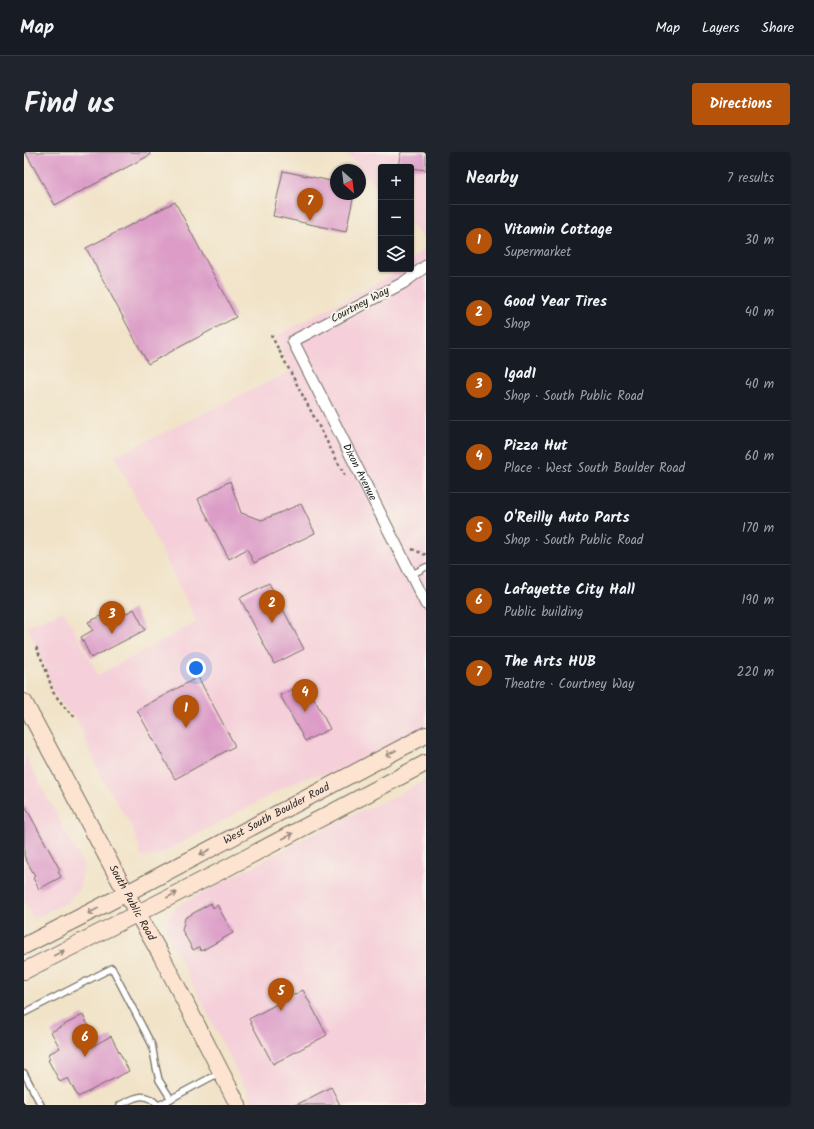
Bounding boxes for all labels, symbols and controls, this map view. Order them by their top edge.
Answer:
text: Map [20,13,54,43]
text: Map [656,17,680,39]
text: Layers [702,17,740,39]
text: Share [762,17,794,39]
text: Find us [24,82,115,127]
button: Directions [692,83,790,125]
north arrow [330,164,366,200]
map controls [378,164,414,272]
button: + [378,164,414,200]
text: Nearby [466,165,518,192]
text: 7 results [727,168,774,189]
pin: 7 [297,188,323,221]
button: − [378,200,414,236]
text: Vitamin Cottage [504,218,612,242]
text: 1 [477,230,481,251]
text: 30 m [745,230,774,251]
button: layers [378,236,414,272]
text: Supermarket [504,242,571,263]
street label: Courtney Way [327,282,393,328]
text: Good Year Tires [504,290,607,314]
text: 2 [475,302,483,323]
text: 40 m [745,302,774,323]
text: Shop [504,314,530,335]
text: IgadI [504,362,536,386]
text: 3 [475,374,483,395]
text: 40 m [745,374,774,395]
text: Shop · South Public Road [504,386,643,407]
text: Pizza Hut [504,434,568,458]
street label: Dixon Avenue [337,440,381,504]
text: 4 [475,446,483,467]
text: 60 m [745,446,774,467]
text: Place · West South Boulder Road [504,458,685,479]
text: O'Reilly Auto Parts [504,506,630,530]
text: 5 [476,518,482,539]
text: 170 m [742,518,774,539]
text: Shop · South Public Road [504,530,643,551]
text: Lafayette City Hall [504,578,635,602]
pin: 2 [259,590,285,623]
text: 6 [475,590,483,611]
text: 190 m [742,590,774,611]
pin: 3 [99,601,125,634]
text: Public building [504,602,583,623]
text: The Arts HUB [504,650,596,674]
your location [186,658,206,678]
text: 7 [476,662,482,683]
text: 220 m [737,662,774,683]
text: Theatre · Courtney Way [504,674,634,695]
pin: 4 [292,679,318,712]
pin: 1 [173,695,199,728]
one-way arrow [386,750,398,758]
street label: West South Boulder Road [220,778,334,850]
one-way arrow [281,831,293,839]
one-way arrow [199,849,211,856]
street label: South Public Road [104,861,160,945]
one-way arrow [166,891,178,898]
one-way arrow [87,908,99,915]
one-way arrow [52,949,64,956]
pin: 5 [268,978,294,1011]
pin: 6 [72,1024,98,1057]

